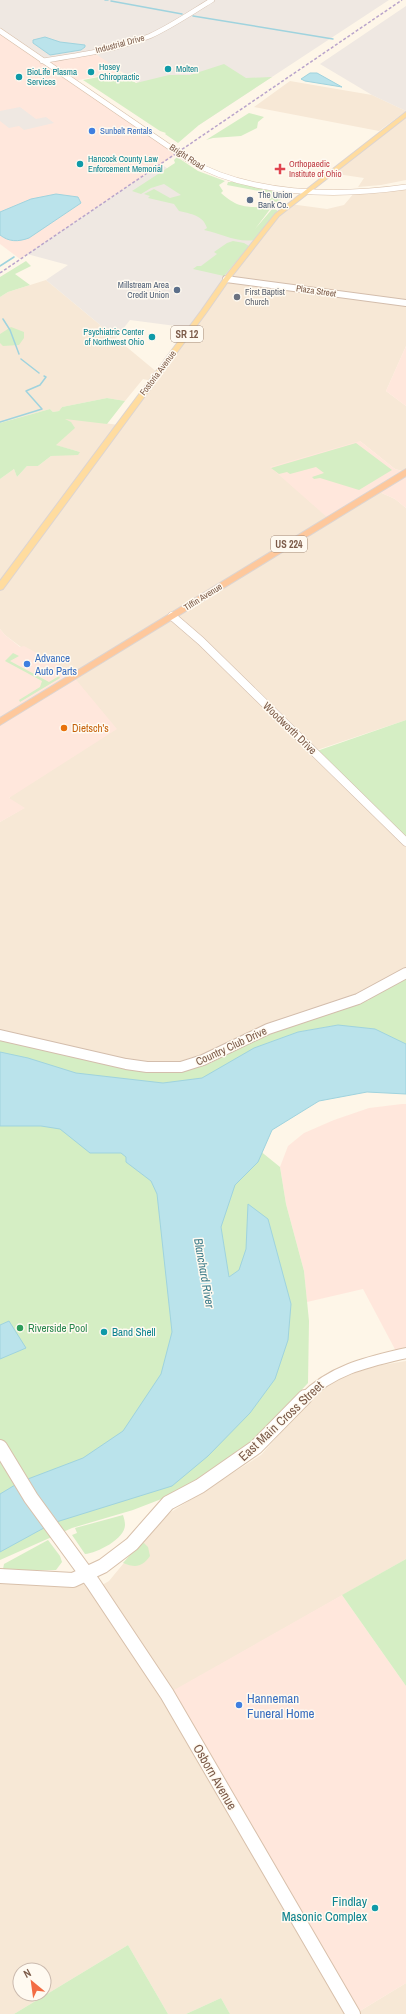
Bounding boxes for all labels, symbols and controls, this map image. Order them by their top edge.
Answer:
street label: Industrial Drive [94,32,146,56]
place label: Hosey Chiropractic [99,61,140,83]
place label: Molten [176,63,198,75]
marker: Molten [163,64,173,74]
place label: BioLife Plasma Services [27,66,77,88]
marker: Hosey Chiropractic [86,67,96,77]
marker: BioLife Plasma Services [14,72,24,82]
place label: Sunbelt Rentals [100,125,152,137]
marker: Sunbelt Rentals [87,126,97,136]
street label: Bright Road [167,141,207,173]
place label: Hancock County Law Enforcement Memorial [88,153,163,175]
place label: Orthopaedic Institute of Ohio [289,158,342,180]
marker: Hancock County Law Enforcement Memorial [75,159,85,169]
marker: Orthopaedic Institute of Ohio [274,163,286,175]
place label: The Union Bank Co. [258,189,292,211]
marker: The Union Bank Co. [245,195,255,205]
place label: Millstream Area Credit Union [118,279,169,301]
street label: Plaza Street [295,282,337,300]
marker: Millstream Area Credit Union [172,285,182,295]
place label: First Baptist Church [245,286,285,308]
marker: First Baptist Church [232,292,242,302]
place label: Psychiatric Center of Northwest Ohio [83,326,145,348]
road number: SR 12 [171,326,203,342]
marker: Psychiatric Center of Northwest Ohio [147,332,157,342]
street label: Fostoria Avenue [137,348,179,398]
road number: US 224 [271,536,307,552]
street label: Tiffin Avenue [182,580,224,614]
place label: Advance Auto Parts [34,651,78,678]
marker: Advance Auto Parts [22,659,32,669]
street label: Woodworth Drive [260,699,320,757]
place label: Dietsch's [72,721,109,735]
marker: Dietsch's [59,723,69,733]
street label: Country Club Drive [193,1023,269,1069]
water label: Blanchard River [190,1237,218,1310]
place label: Riverside Pool [28,1321,87,1335]
marker: Riverside Pool [15,1323,25,1333]
place label: Band Shell [112,1325,156,1339]
marker: Band Shell [99,1327,109,1337]
street label: East Main Cross Street [235,1377,327,1465]
place label: Hanneman Funeral Home [247,1690,315,1722]
marker: Hanneman Funeral Home [234,1700,244,1710]
street label: Osborn Avenue [189,1741,241,1813]
place label: Findlay Masonic Complex [282,1893,368,1925]
marker: Findlay Masonic Complex [370,1903,380,1913]
north arrow [12,1962,52,2002]
text: N [21,1966,33,1981]

